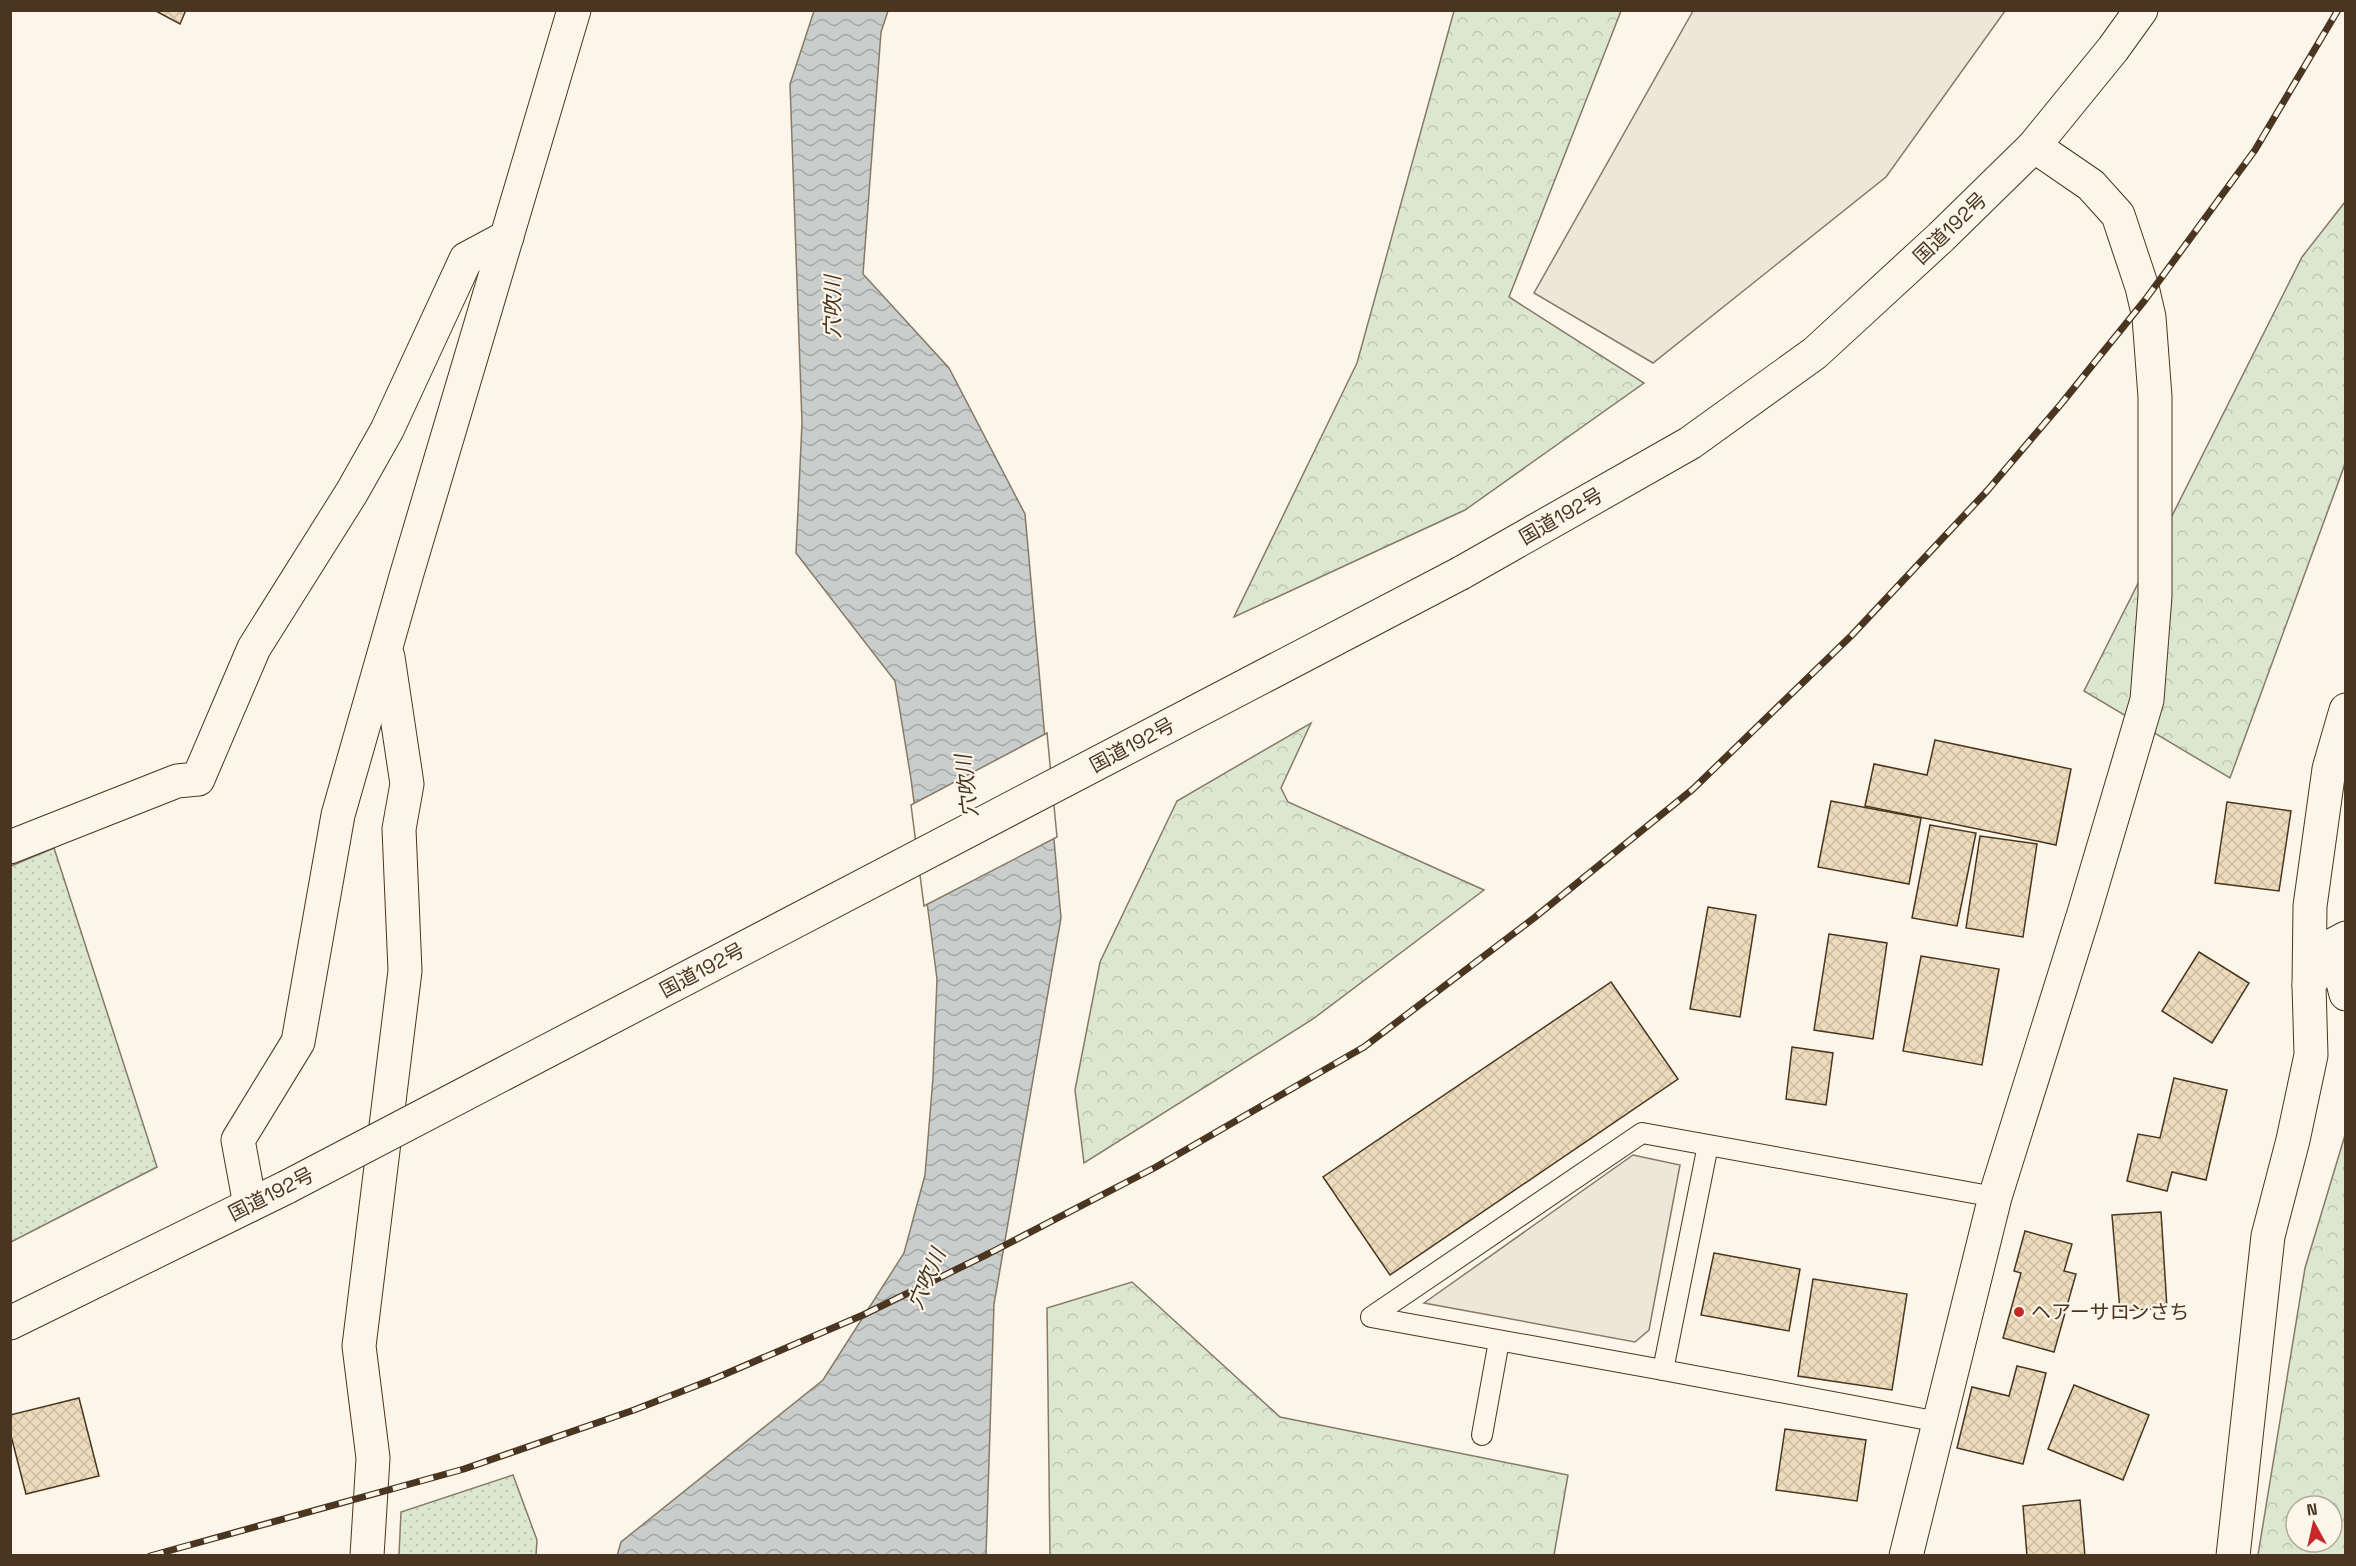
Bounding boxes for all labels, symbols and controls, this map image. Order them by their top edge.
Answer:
street label: 国道192号 [1908,186,1992,270]
water label: 穴吹川 [819,274,846,339]
street label: 国道192号 [1514,482,1608,550]
street label: 国道192号 [1085,712,1179,778]
water label: 穴吹川 [949,751,984,819]
street label: 国道192号 [655,937,749,1003]
street label: 国道192号 [224,1161,318,1227]
water label: 穴吹川 [902,1243,952,1313]
place label: ヘアーサロンさち [2031,1299,2189,1325]
marker: ヘアーサロンさち [2012,1305,2026,1319]
north arrow [2284,1494,2344,1554]
text: N [2305,1498,2319,1521]

